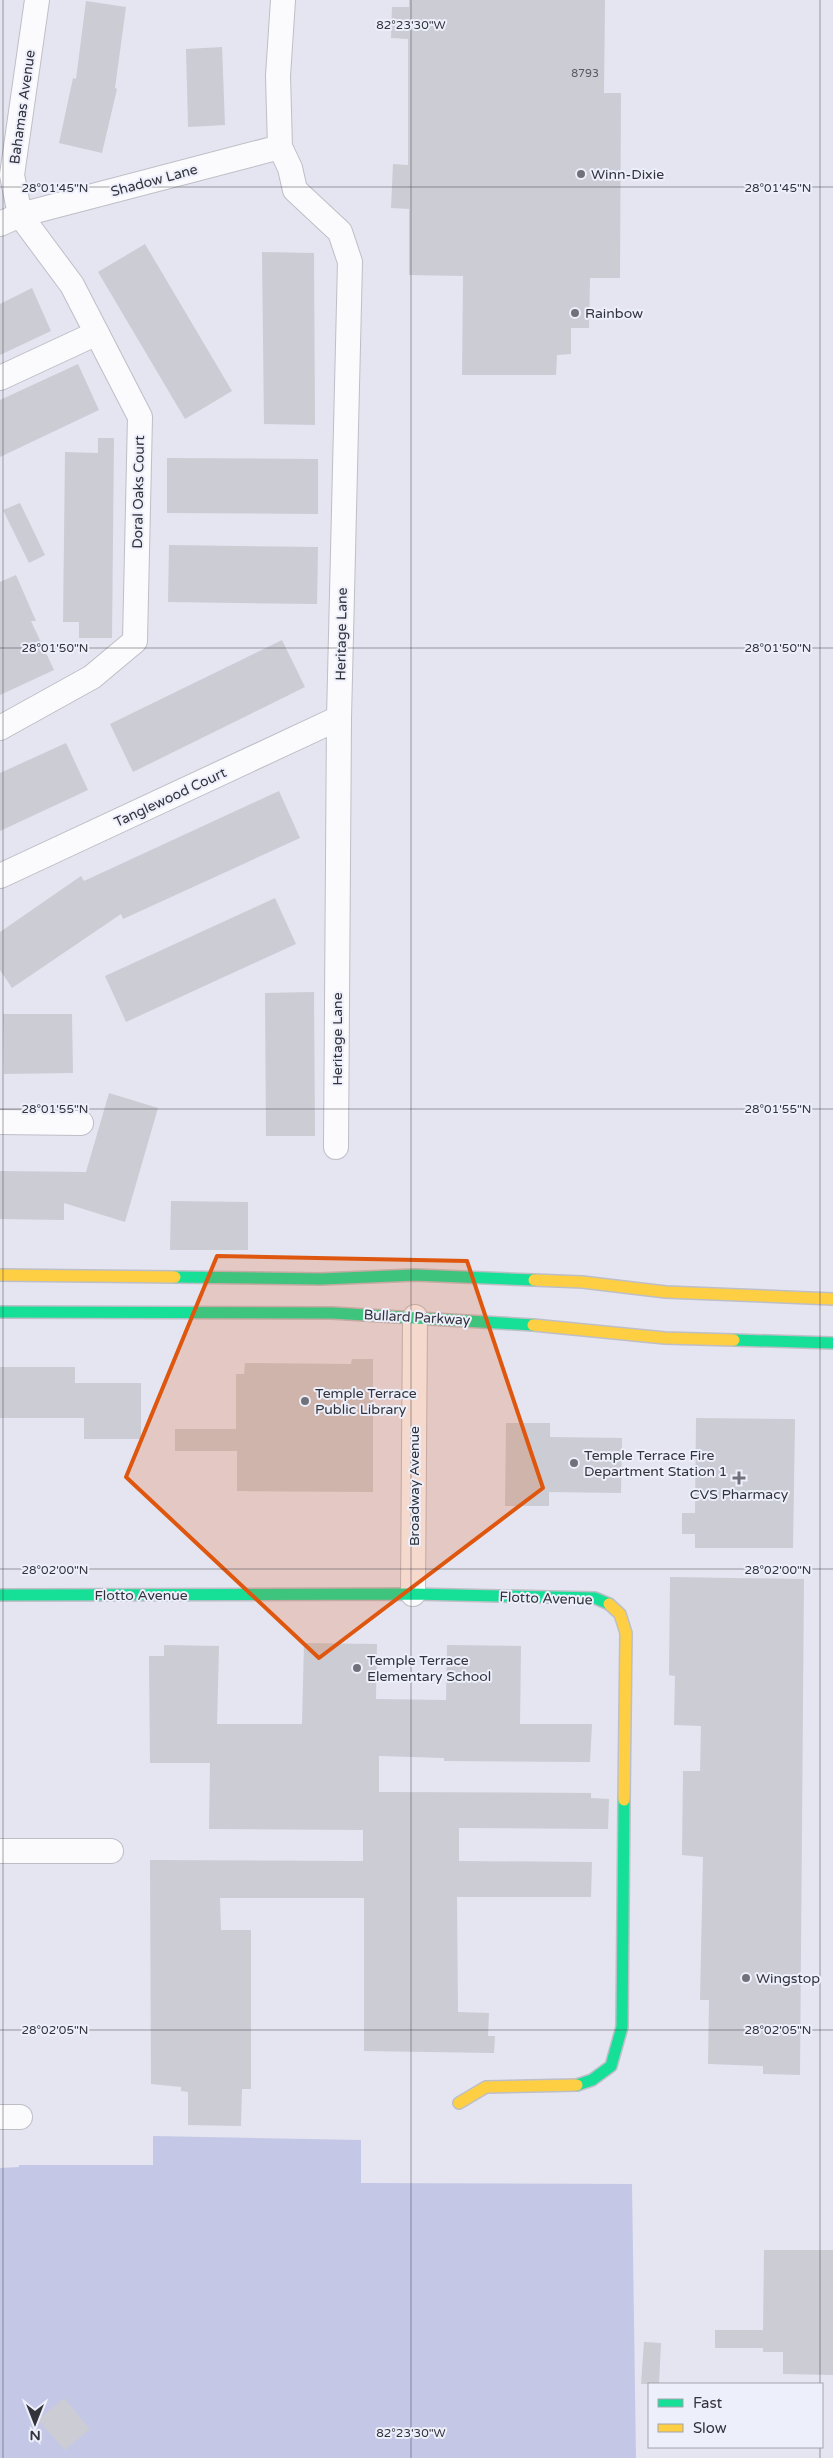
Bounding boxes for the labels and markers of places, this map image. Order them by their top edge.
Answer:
place label: Winn-Dixie [591,166,664,183]
marker: Winn-Dixie [575,168,587,180]
place label: Rainbow [585,305,643,322]
marker: Rainbow [569,307,581,319]
place label: Temple Terrace Public Library [315,1385,417,1418]
marker: Temple Terrace Public Library [299,1395,311,1407]
place label: Temple Terrace Fire Department Station 1 [584,1447,727,1480]
marker: Temple Terrace Fire Department Station 1 [568,1457,580,1469]
marker: CVS Pharmacy [733,1472,745,1484]
place label: CVS Pharmacy [690,1486,789,1503]
place label: Temple Terrace Elementary School [367,1652,491,1685]
marker: Temple Terrace Elementary School [351,1662,363,1674]
place label: Wingstop [756,1970,820,1987]
marker: Wingstop [740,1972,752,1984]

